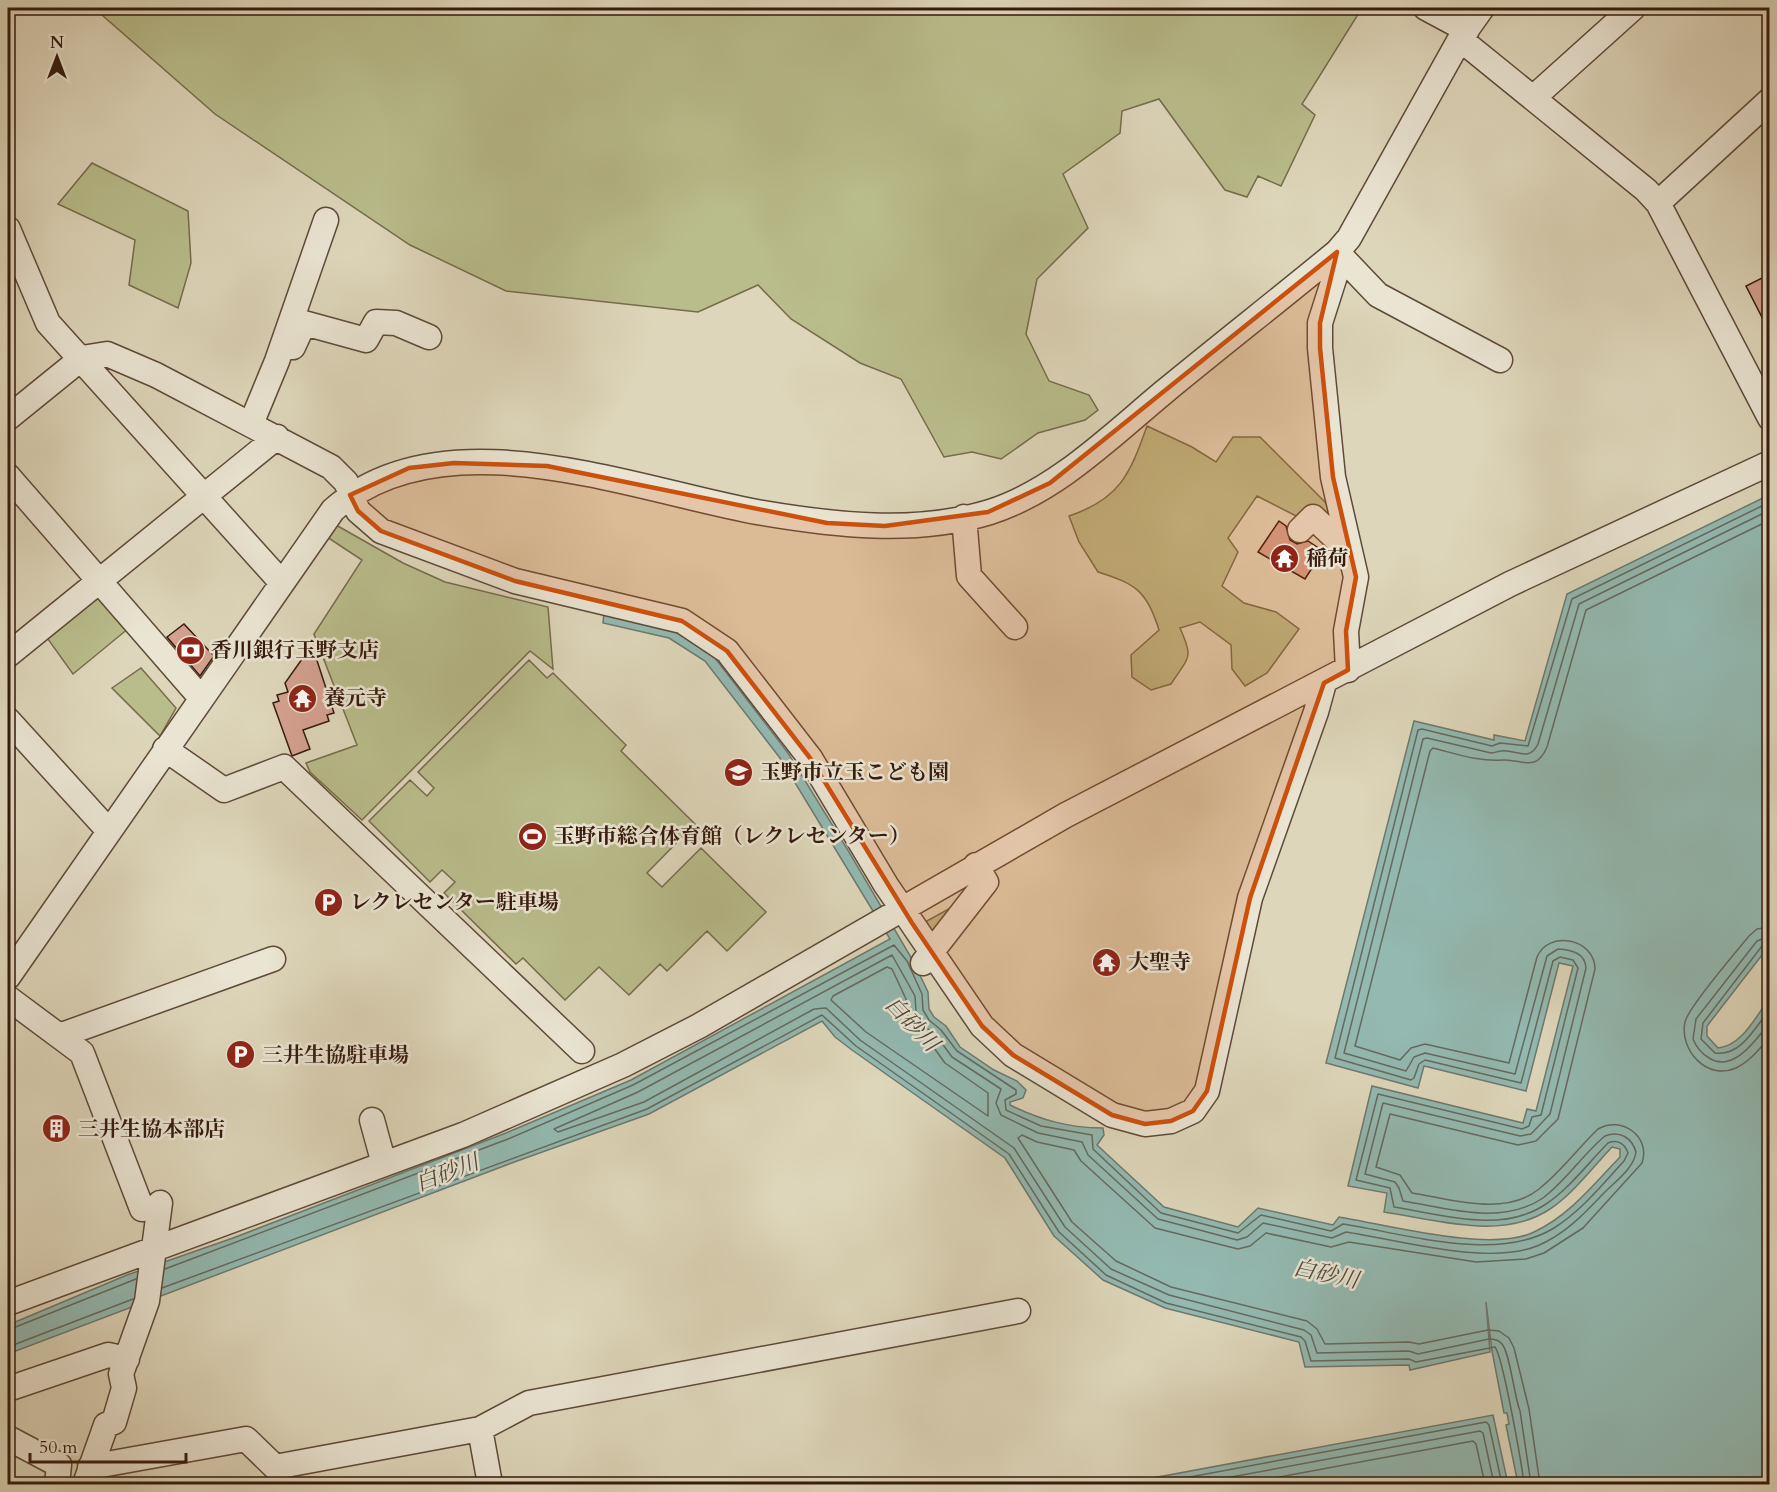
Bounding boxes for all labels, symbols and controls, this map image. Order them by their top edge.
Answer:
north arrow [27,27,87,87]
text: N [50,32,64,54]
temple icon: 稲荷 [1269,542,1301,574]
place label: 稲荷 [1306,544,1348,573]
bank icon: 香川銀行玉野支店 [174,634,206,666]
place label: 香川銀行玉野支店 [211,636,379,665]
temple icon: 養元寺 [287,682,319,714]
place label: 養元寺 [324,684,387,713]
school or university icon: 玉野市立玉こども園 [723,756,755,788]
place label: 玉野市立玉こども園 [760,758,949,787]
sports icon: 玉野市総合体育館（レクレセンター） [517,820,549,852]
place label: 玉野市総合体育館（レクレセンター） [554,822,910,851]
parking icon: レクレセンター駐車場 [313,886,345,918]
place label: レクレセンター駐車場 [350,888,559,917]
temple icon: 大聖寺 [1091,946,1123,978]
place label: 大聖寺 [1128,948,1191,977]
water label: 白砂川 [878,990,947,1060]
parking icon: 三井生協駐車場 [225,1039,257,1071]
place label: 三井生協駐車場 [262,1041,409,1070]
building icon: 三井生協本部店 [41,1113,73,1145]
place label: 三井生協本部店 [78,1115,225,1144]
water label: 白砂川 [411,1146,485,1199]
water label: 白砂川 [1291,1252,1363,1296]
scale bar [30,1426,186,1464]
text: 50 m [39,1435,78,1460]

